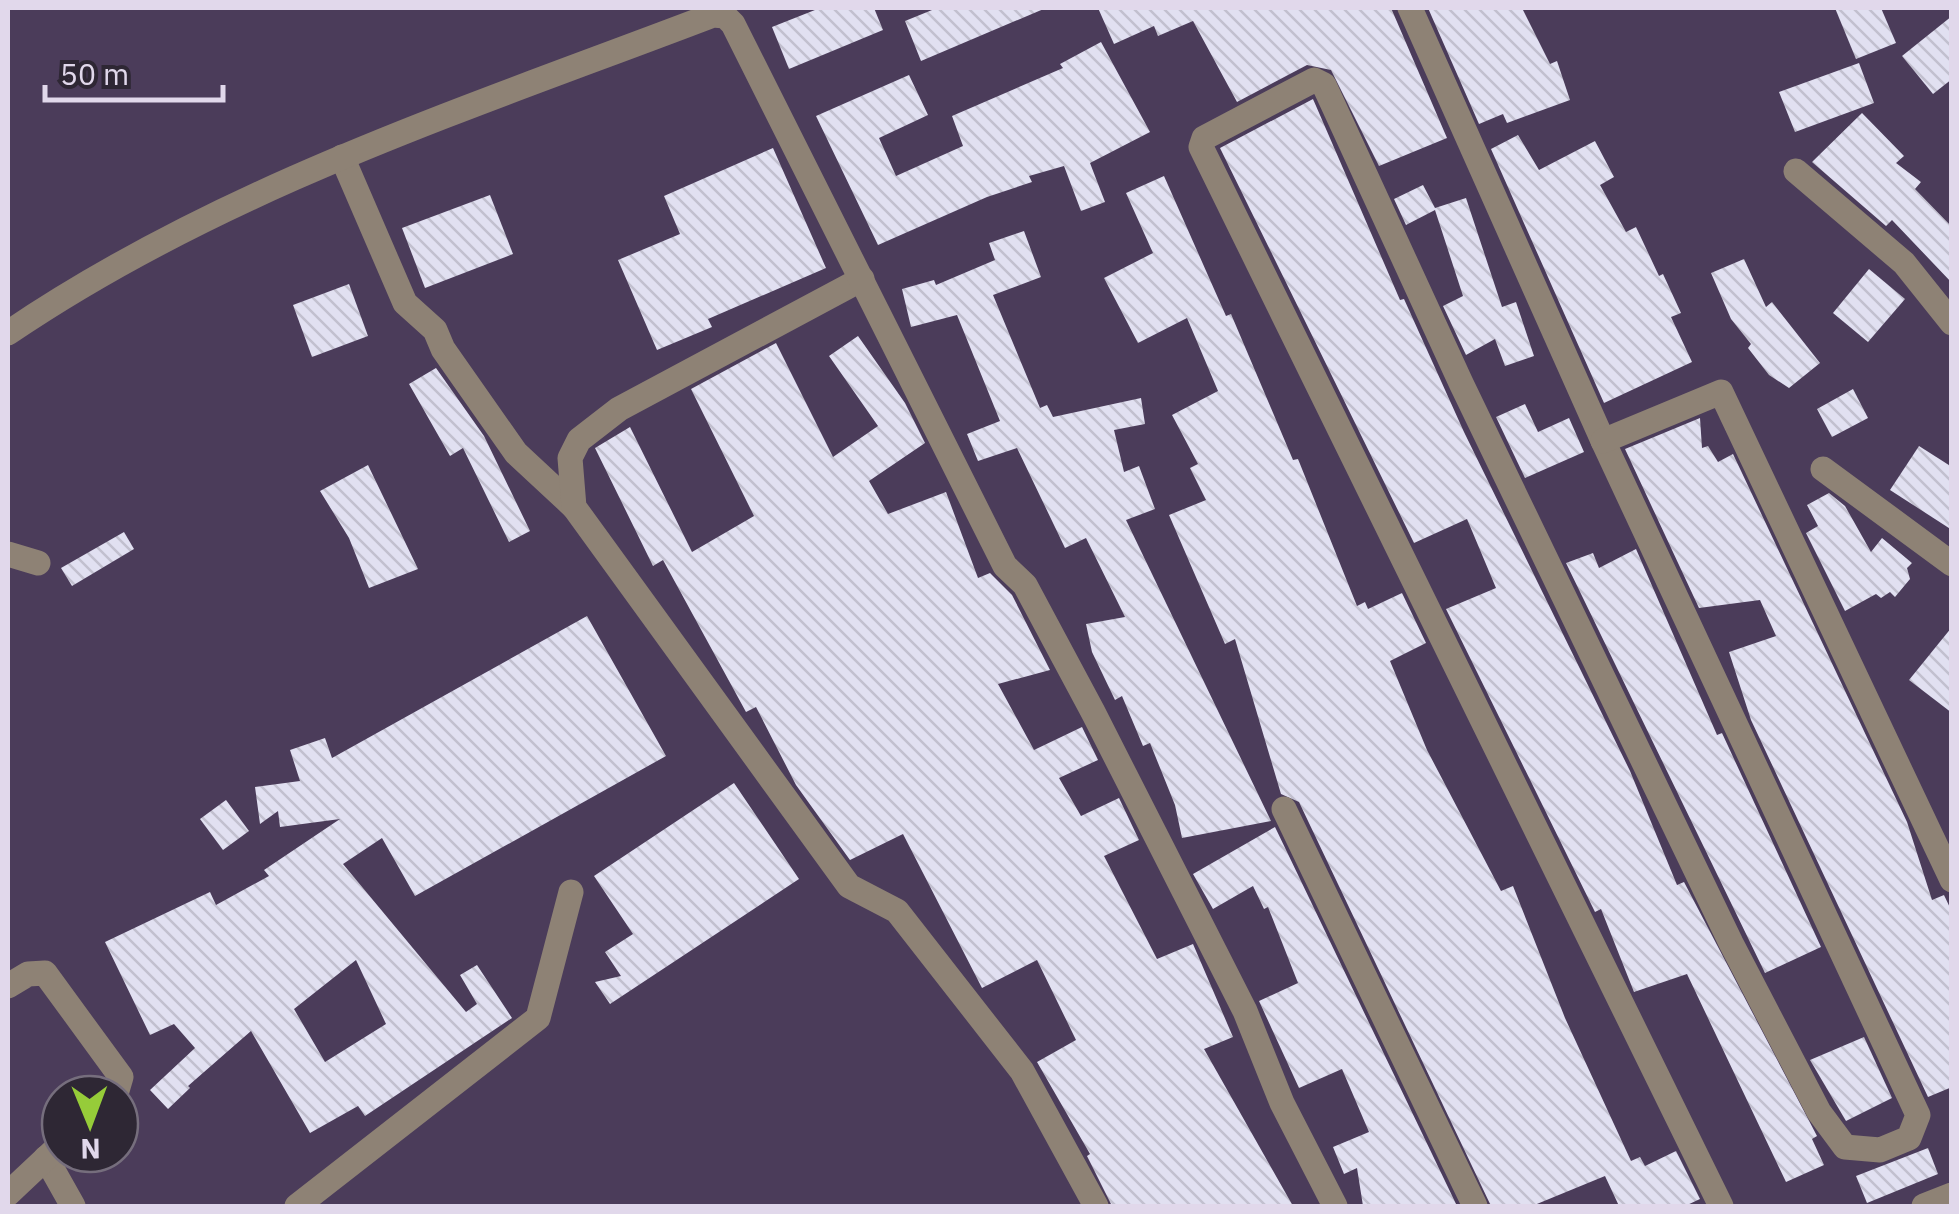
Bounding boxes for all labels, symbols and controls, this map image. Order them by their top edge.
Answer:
scale bar [45,40,222,102]
text: 50 m [60,54,129,93]
north arrow [40,1074,140,1174]
text: N [80,1131,101,1168]

